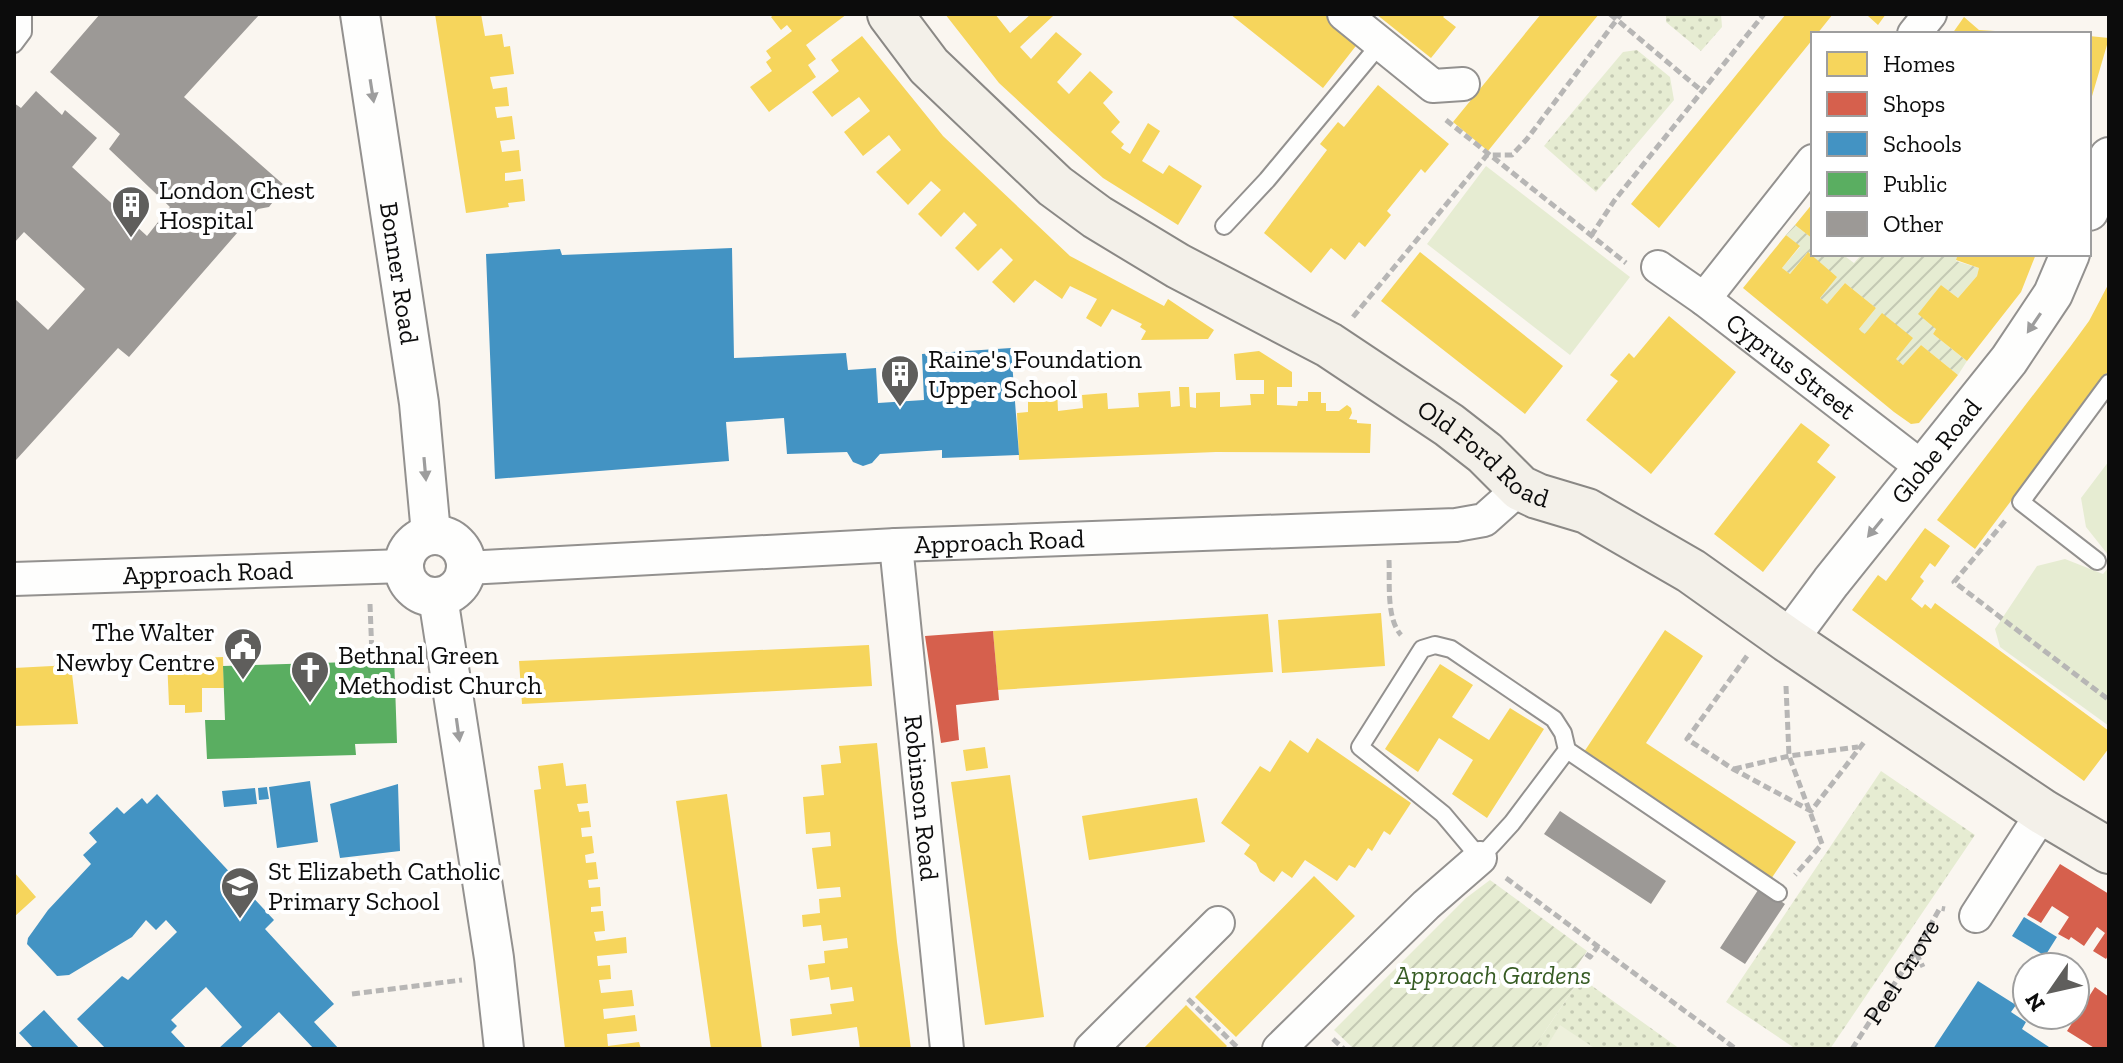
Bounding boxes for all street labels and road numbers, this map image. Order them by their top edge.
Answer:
street label: Bonner Road [373,200,426,346]
street label: Cyprus Street [1720,306,1863,427]
street label: Globe Road [1884,392,1988,510]
street label: Old Ford Road [1411,393,1553,515]
street label: Approach Road [914,522,1085,560]
street label: Approach Road [122,554,294,591]
street label: Robinson Road [897,713,946,882]
street label: Peel Grove [1856,913,1946,1030]

